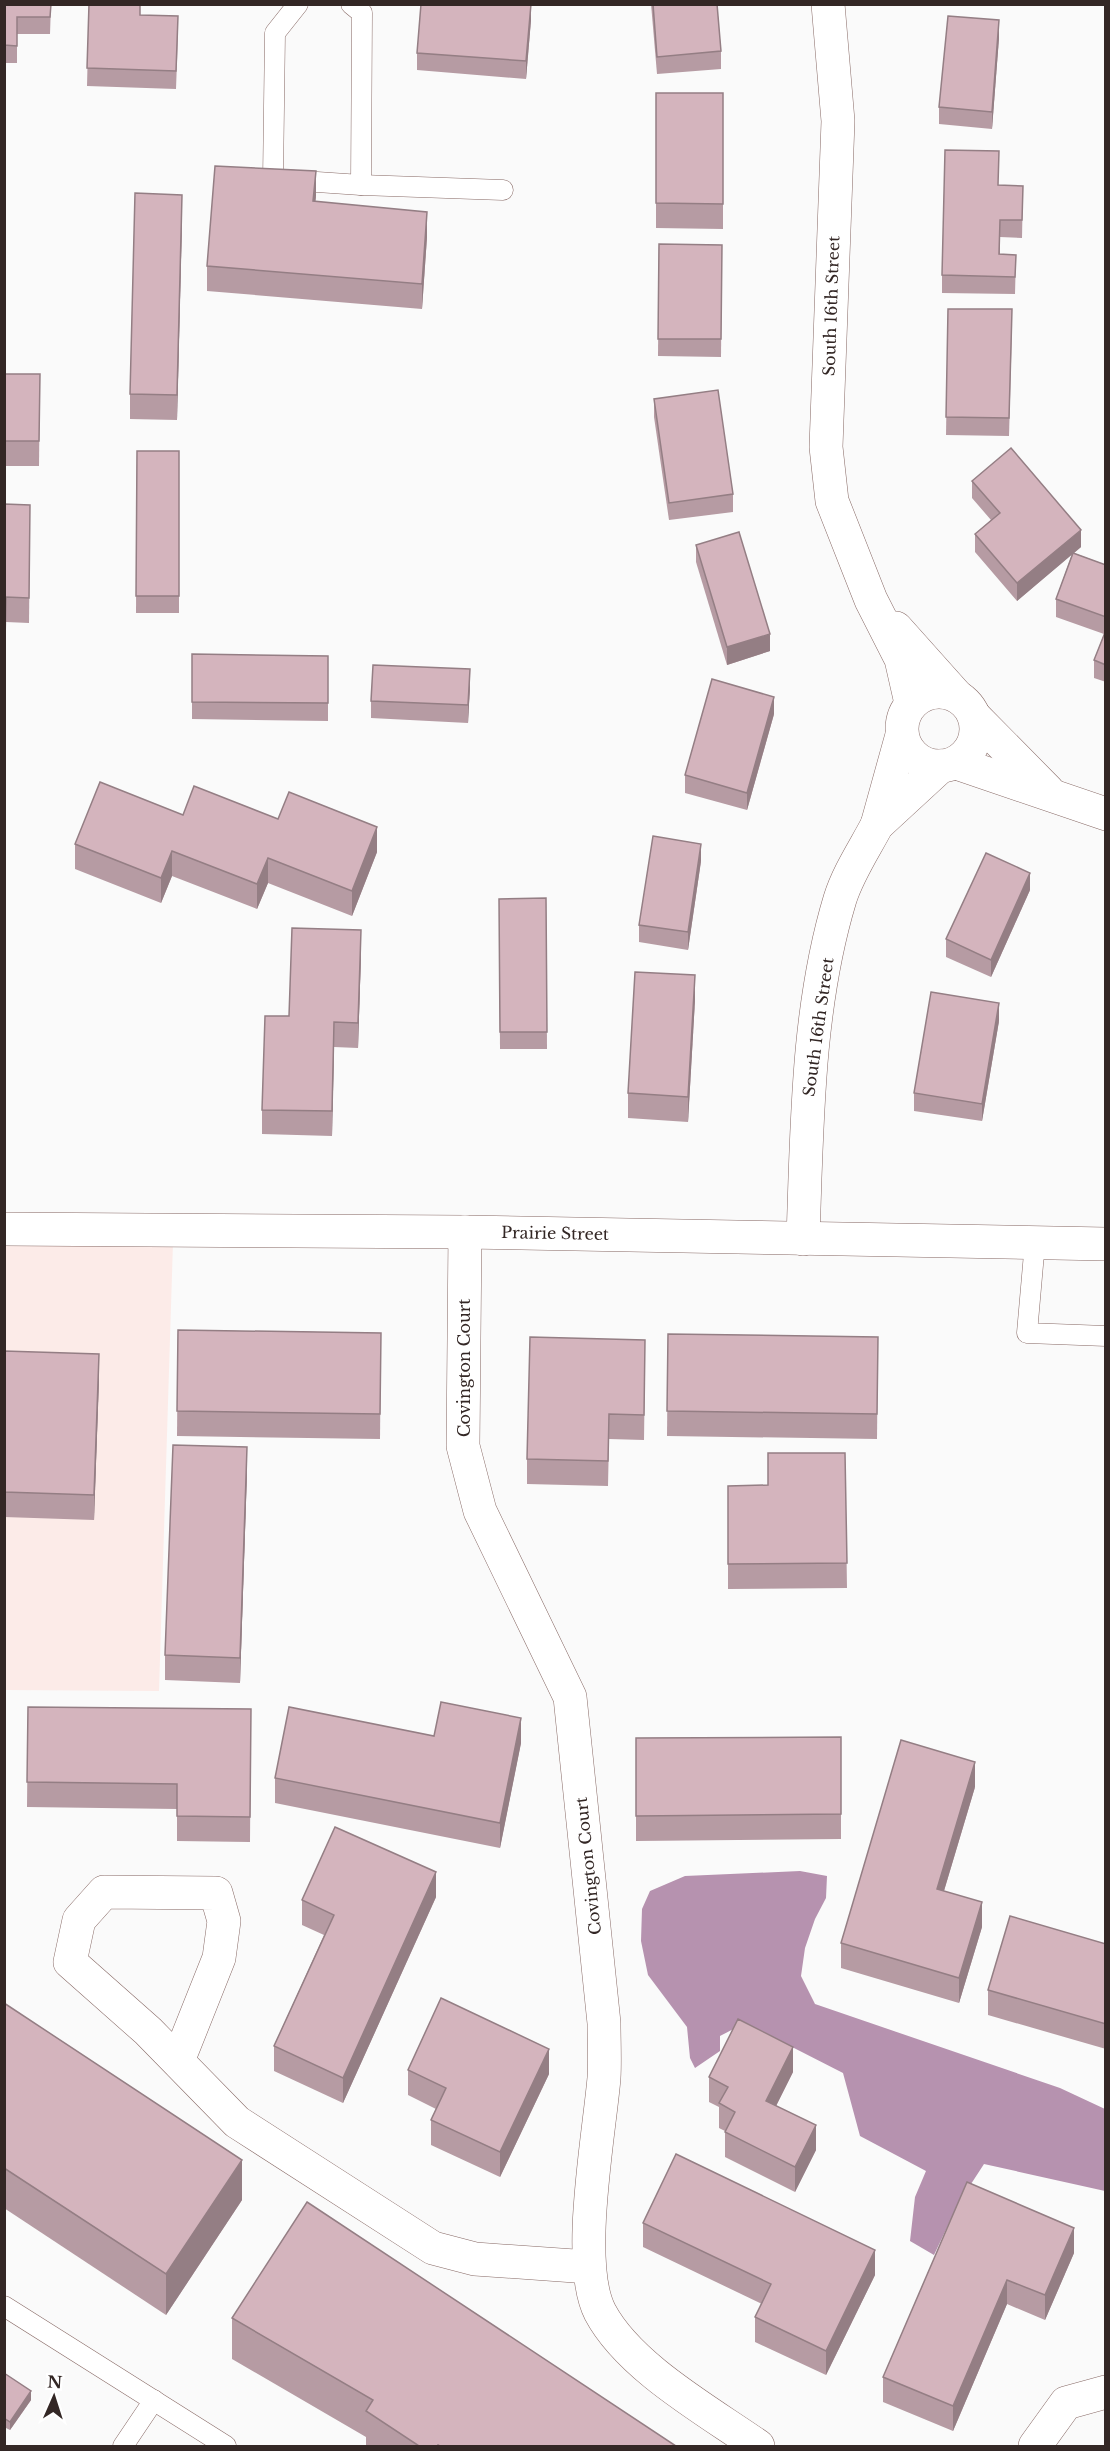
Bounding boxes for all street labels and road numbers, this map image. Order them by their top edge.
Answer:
street label: South 16th Street [819,236,843,376]
street label: South 16th Street [798,956,838,1098]
street label: Prairie Street [501,1222,609,1244]
street label: Covington Court [454,1299,474,1437]
street label: Covington Court [571,1796,605,1936]

